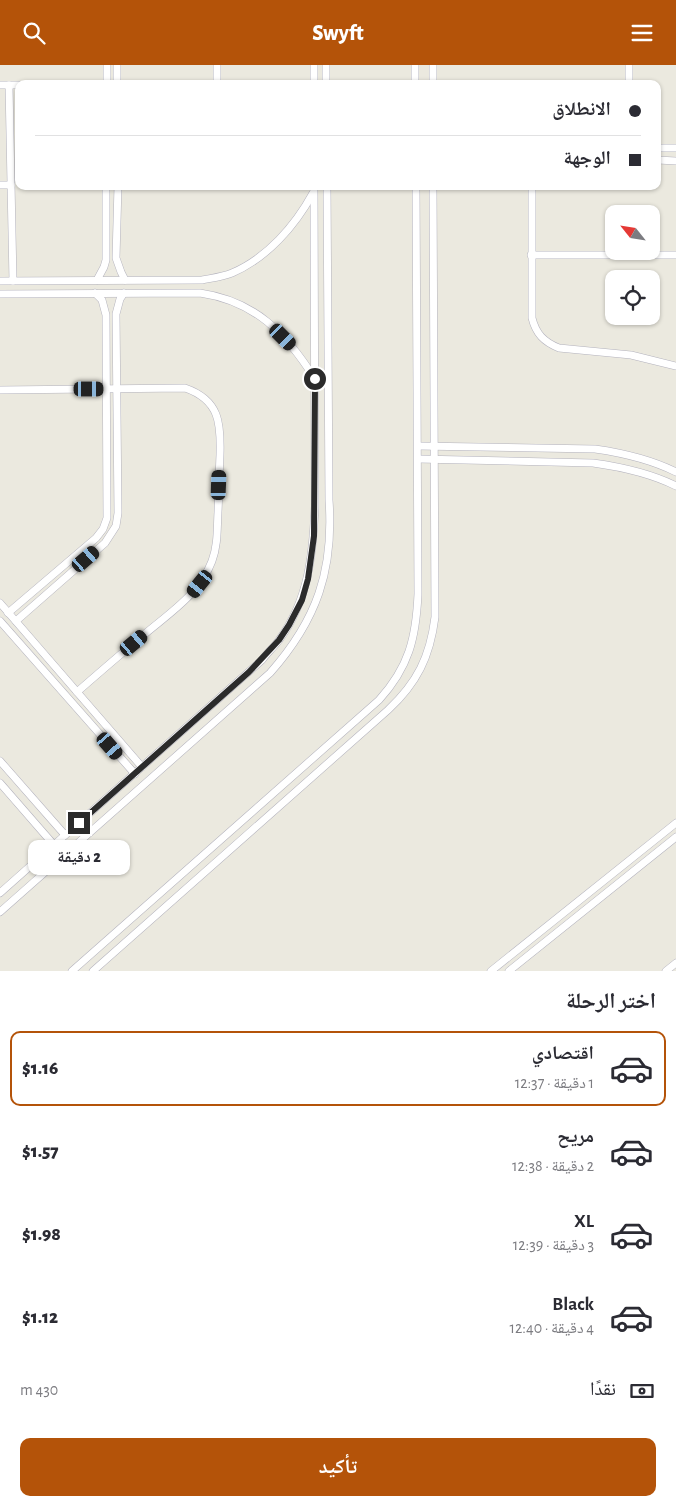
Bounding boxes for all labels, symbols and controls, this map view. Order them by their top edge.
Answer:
icon: search [20,19,48,47]
icon: menu [628,19,656,47]
text: Swyft [312,22,364,44]
text: الانطلاق [552,100,611,119]
text: الوجهة [563,149,611,168]
north arrow [605,205,660,260]
map controls [605,205,660,325]
button: locate [605,270,660,325]
car [267,321,298,353]
route start [304,368,326,390]
car [74,382,104,397]
car [210,470,227,500]
car [69,543,102,575]
car [184,568,215,600]
car [117,628,150,658]
car [94,730,125,762]
route end [68,812,90,834]
callout: 2 دقيقة [28,841,130,875]
text: 2 دقيقة [57,849,101,865]
text: اختر الرحلة [566,990,656,1012]
text: اقتصادي [532,1044,594,1063]
icon: car [609,1046,654,1091]
text: $1.16 [22,1059,58,1078]
text: 1 دقيقة · 12:37 [515,1075,594,1091]
text: مريح [557,1127,594,1146]
icon: car [609,1129,654,1174]
text: $1.57 [22,1142,59,1161]
text: 2 دقيقة · 12:38 [512,1158,594,1174]
text: XL [574,1212,594,1231]
icon: car [609,1212,654,1257]
text: $1.98 [22,1225,61,1244]
text: 3 دقيقة · 12:39 [513,1237,594,1253]
text: Black [552,1295,594,1314]
icon: car [609,1295,654,1340]
text: $1.12 [22,1308,58,1327]
text: 4 دقيقة · 12:40 [510,1320,594,1336]
icon: cash [628,1377,656,1405]
text: نقدًا [590,1380,616,1399]
text: 430 m [20,1382,58,1398]
button: تأكيد [20,1438,656,1496]

